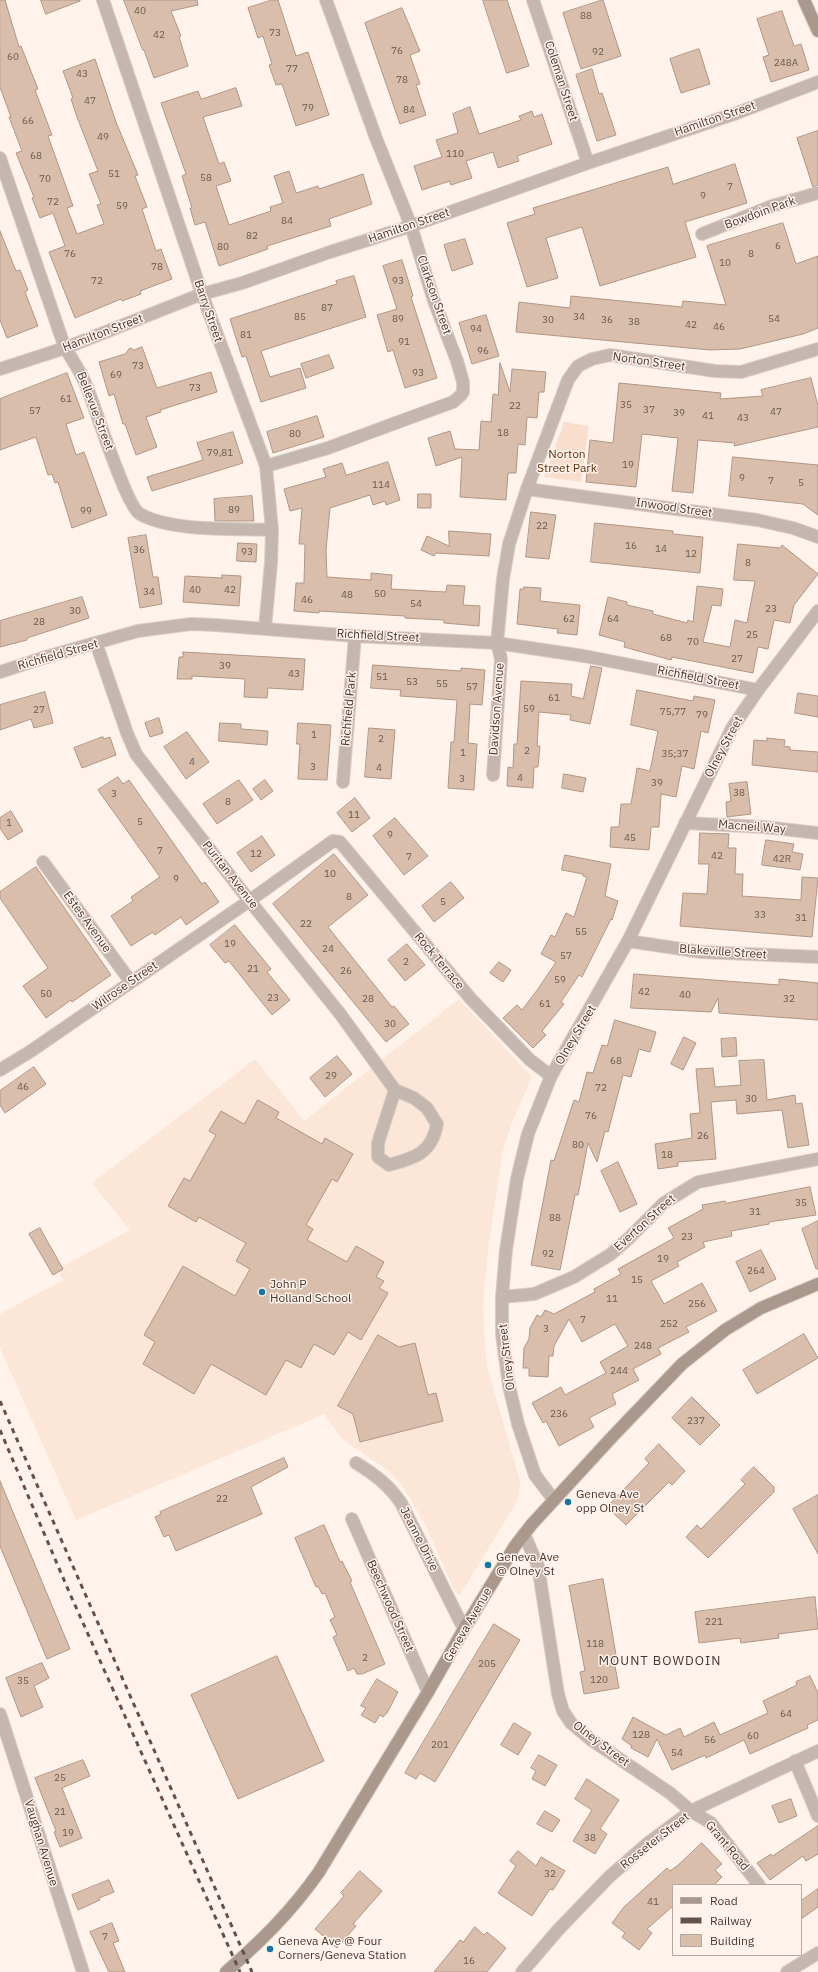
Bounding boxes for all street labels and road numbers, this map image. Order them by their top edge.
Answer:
street label: Coleman Street [541,39,581,123]
street label: Hamilton Street [672,98,758,140]
street label: Bowdoin Park [723,194,797,232]
street label: Hamilton Street [366,205,452,247]
street label: Clarkson Street [414,253,454,337]
street label: Barry Street [191,278,225,344]
street label: Hamilton Street [61,311,145,355]
street label: Norton Street [612,350,686,374]
street label: Bellevue Street [74,370,116,452]
street label: Inwood Street [635,496,713,520]
street label: Richfield Street [336,627,420,645]
street label: Richfield Street [16,637,100,673]
street label: Davidson Avenue [487,662,507,756]
street label: Richfield Street [656,663,740,693]
street label: Richfield Park [339,671,359,747]
street label: Olney Street [702,714,746,780]
street label: Macneil Way [718,817,786,837]
street label: Puritan Avenue [199,838,261,912]
street label: Estes Avenue [60,889,114,955]
street label: Rock Terrace [411,930,467,992]
street label: Blakeville Street [679,942,767,962]
street label: Wilrose Street [90,958,160,1014]
street label: Olney Street [553,1003,599,1067]
street label: Everton Street [611,1192,679,1254]
street label: Olney Street [496,1323,518,1391]
street label: Jeanne Drive [397,1505,441,1573]
street label: Beechwood Street [363,1558,417,1654]
street label: Geneva Avenue [441,1585,495,1665]
street label: Olney Street [570,1718,632,1770]
street label: Vaughan Avenue [21,1798,61,1888]
street label: Rosseter Street [618,1810,692,1872]
street label: Grant Road [702,1818,752,1874]

